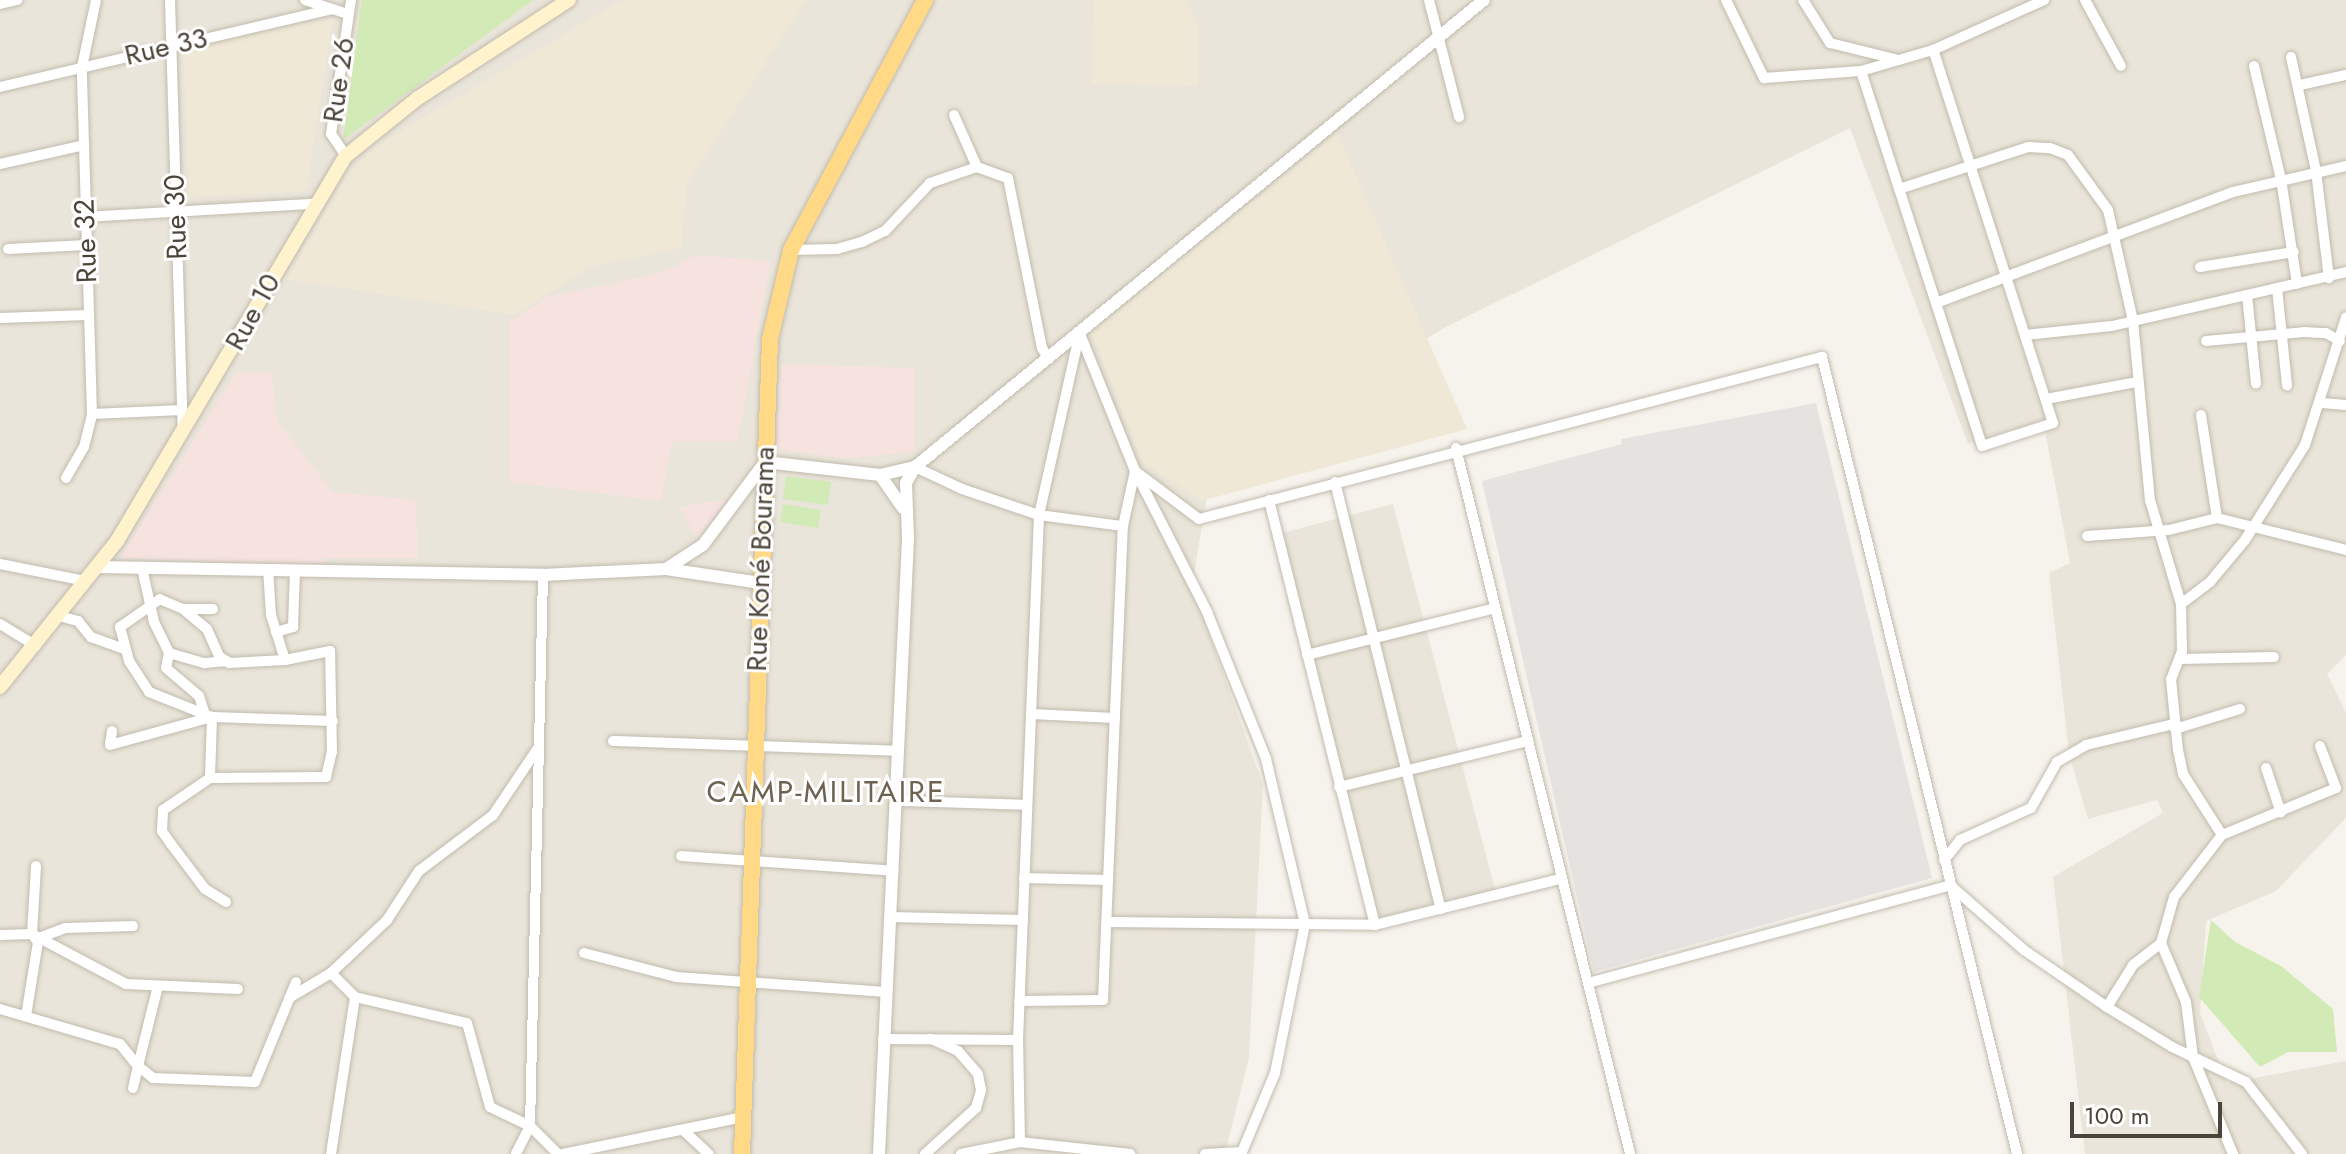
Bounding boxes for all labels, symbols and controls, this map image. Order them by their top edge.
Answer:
street label: Rue 33 [121,21,211,73]
street label: Rue 26 [316,35,362,125]
street label: Rue 30 [158,174,194,260]
street label: Rue 32 [68,198,104,284]
street label: Rue 10 [218,268,288,356]
street label: Rue Koné Bourama [740,446,782,672]
district label: CAMP-MILITAIRE [707,774,945,810]
scale bar [2074,1086,2226,1136]
text: 100 m [2084,1098,2150,1133]

